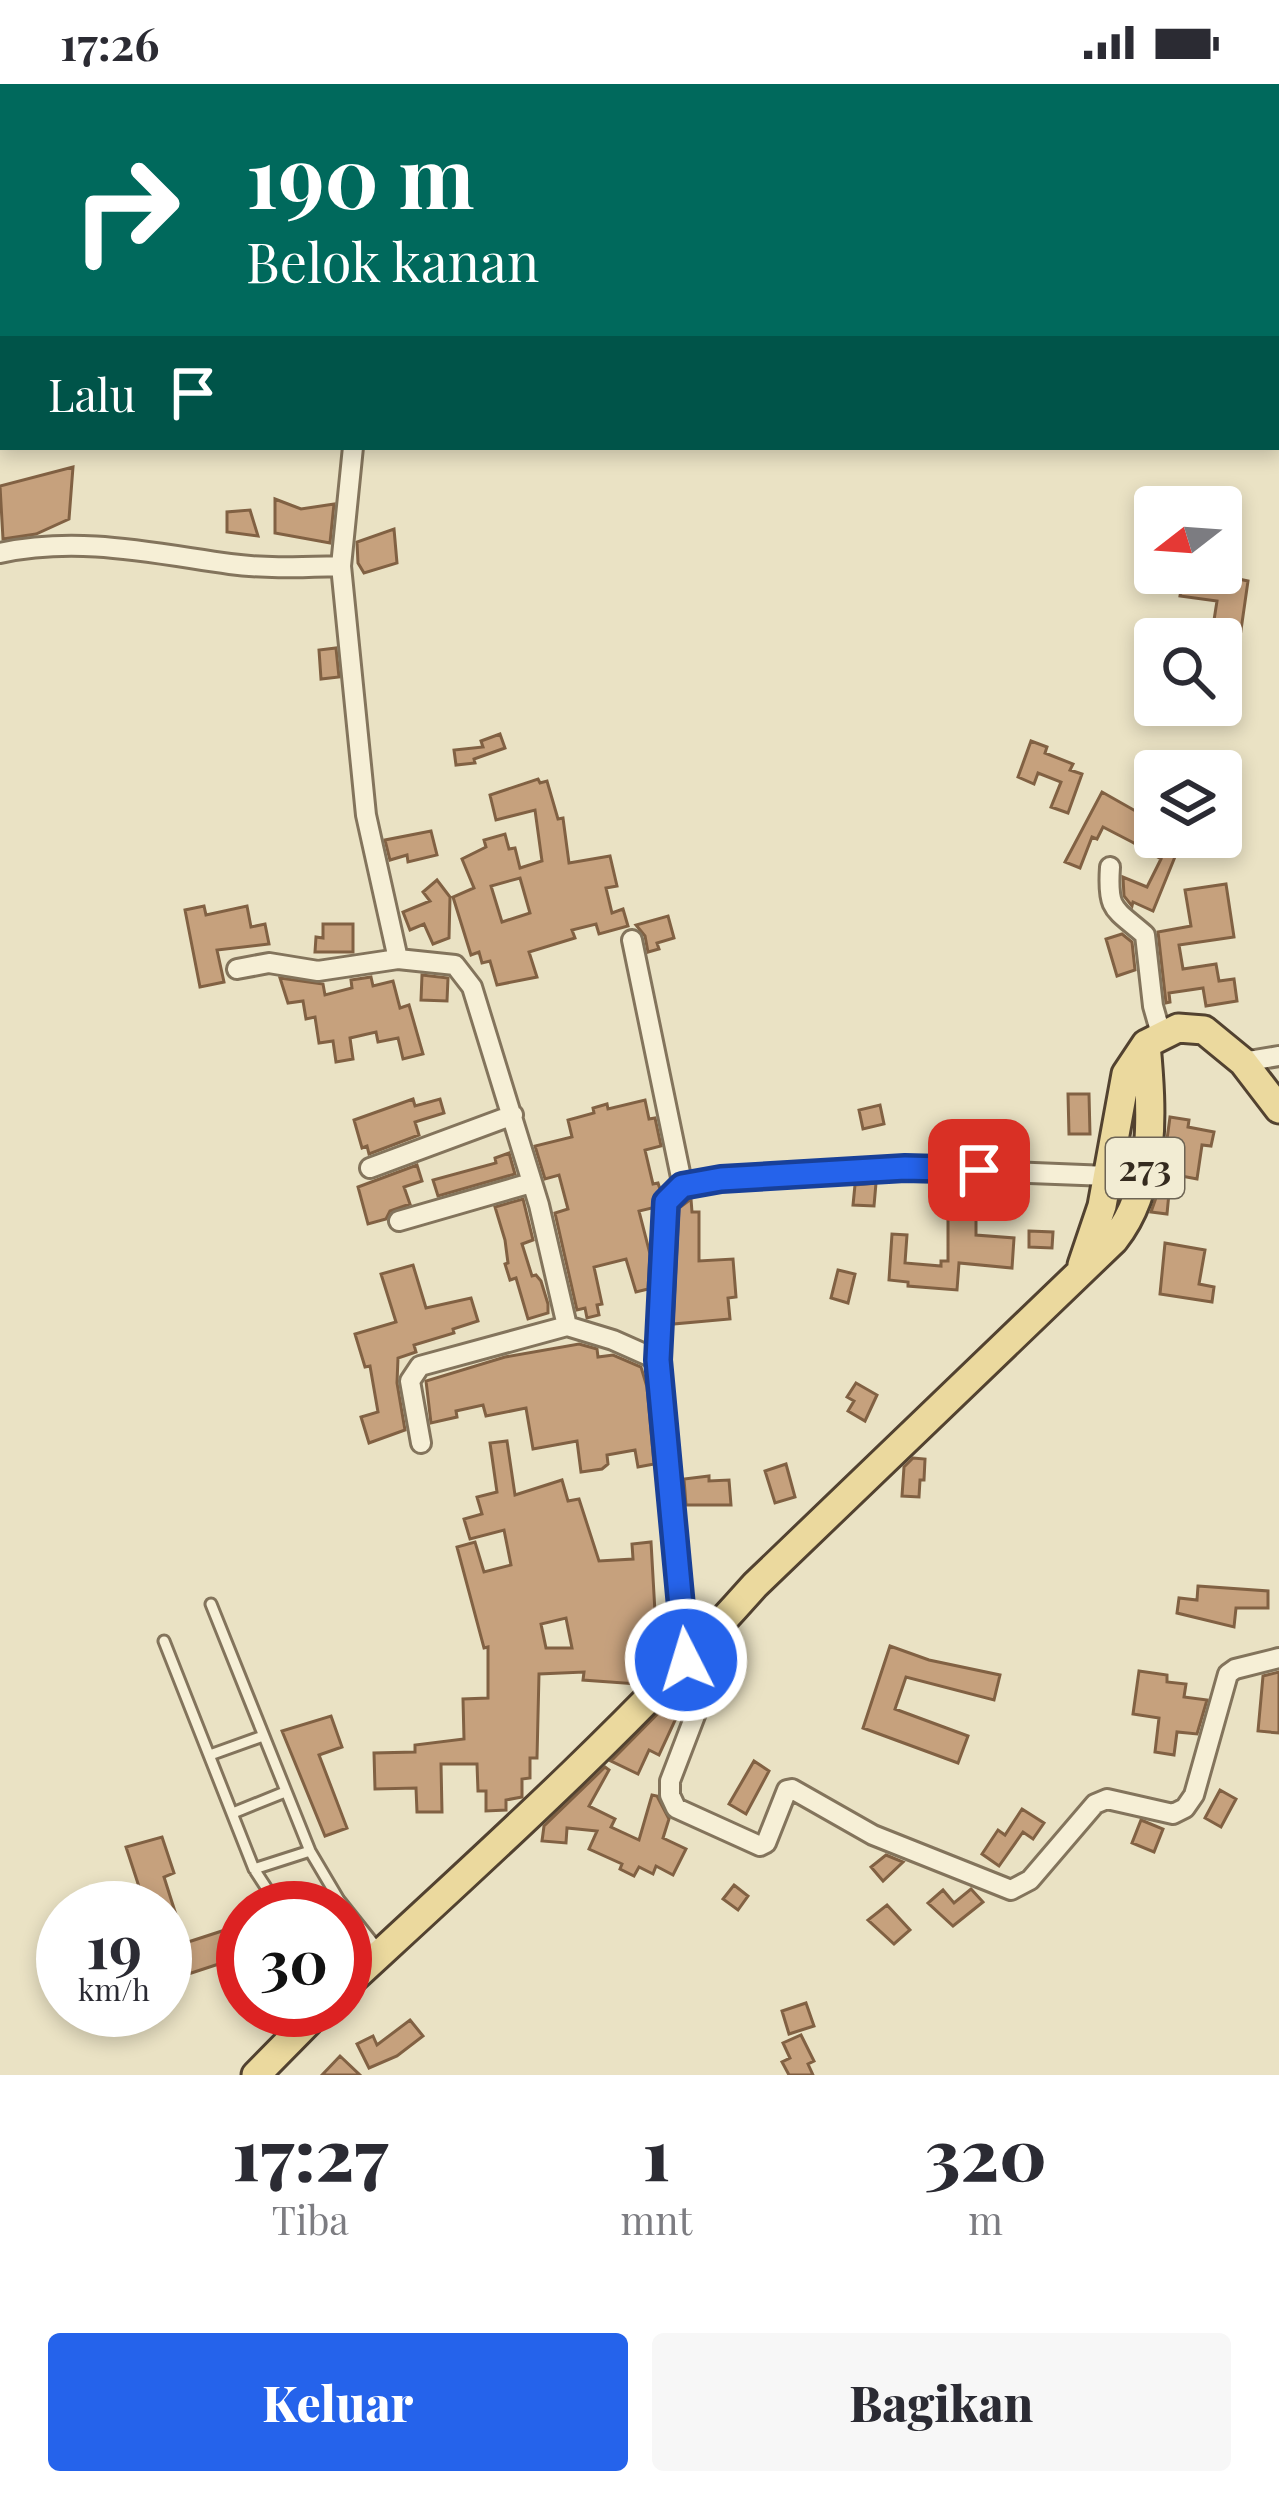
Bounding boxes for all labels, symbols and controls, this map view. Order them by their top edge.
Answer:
text: 17:26 [60,12,160,72]
text: 190 m [246,118,474,230]
icon: right [48,132,204,288]
text: Belok kanan [246,225,539,297]
icon: arrive [160,360,226,426]
text: Lalu [48,363,136,423]
north arrow [1134,486,1242,594]
map controls [1134,486,1242,858]
button: search [1134,618,1242,726]
button: layers [1134,750,1242,858]
pin [928,1119,1030,1221]
icon: arrive [946,1137,1012,1203]
road number: 273 [1106,1138,1184,1198]
position arrow [623,1597,749,1723]
speed limit sign: 30 [216,1881,372,2037]
text: 19 [86,1904,142,1984]
text: km/h [78,1969,150,2009]
text: 17:27 [232,2103,388,2199]
text: 1 [642,2103,670,2199]
text: 320 [925,2103,1047,2199]
text: Tiba [272,2193,349,2245]
text: mnt [621,2193,692,2245]
text: m [968,2193,1003,2245]
button: Keluar [48,2333,628,2471]
button: Bagikan [652,2333,1231,2471]

